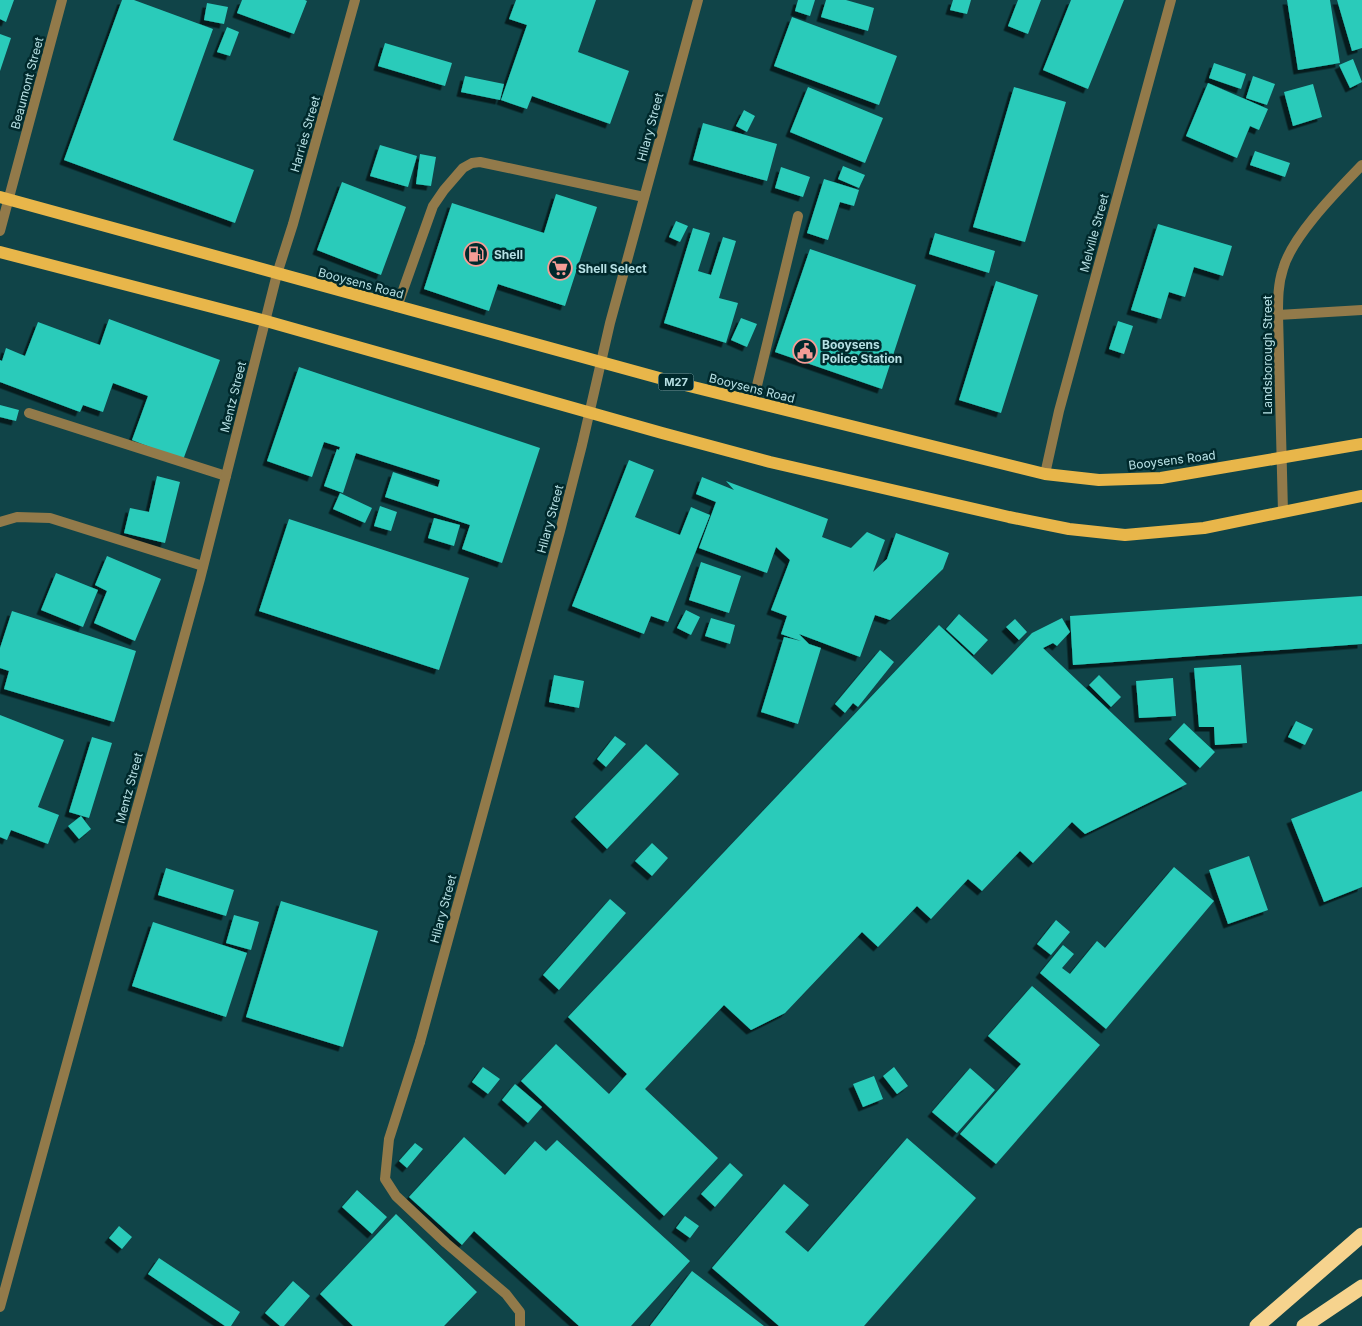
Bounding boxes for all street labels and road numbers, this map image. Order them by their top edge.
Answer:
street label: Beaumont Street [7,35,47,131]
street label: Hilary Street [634,91,666,163]
street label: Harries Street [287,94,323,174]
street label: Melville Street [1076,192,1112,274]
street label: Booysens Road [317,264,405,302]
street label: Landsborough Street [1260,295,1275,415]
street label: Mentz Street [217,360,249,434]
street label: Booysens Road [708,370,796,406]
road number: M27 [658,374,694,391]
street label: Booysens Road [1127,447,1217,473]
street label: Hilary Street [534,483,566,555]
street label: Mentz Street [112,751,146,825]
street label: Hilary Street [427,873,459,945]

